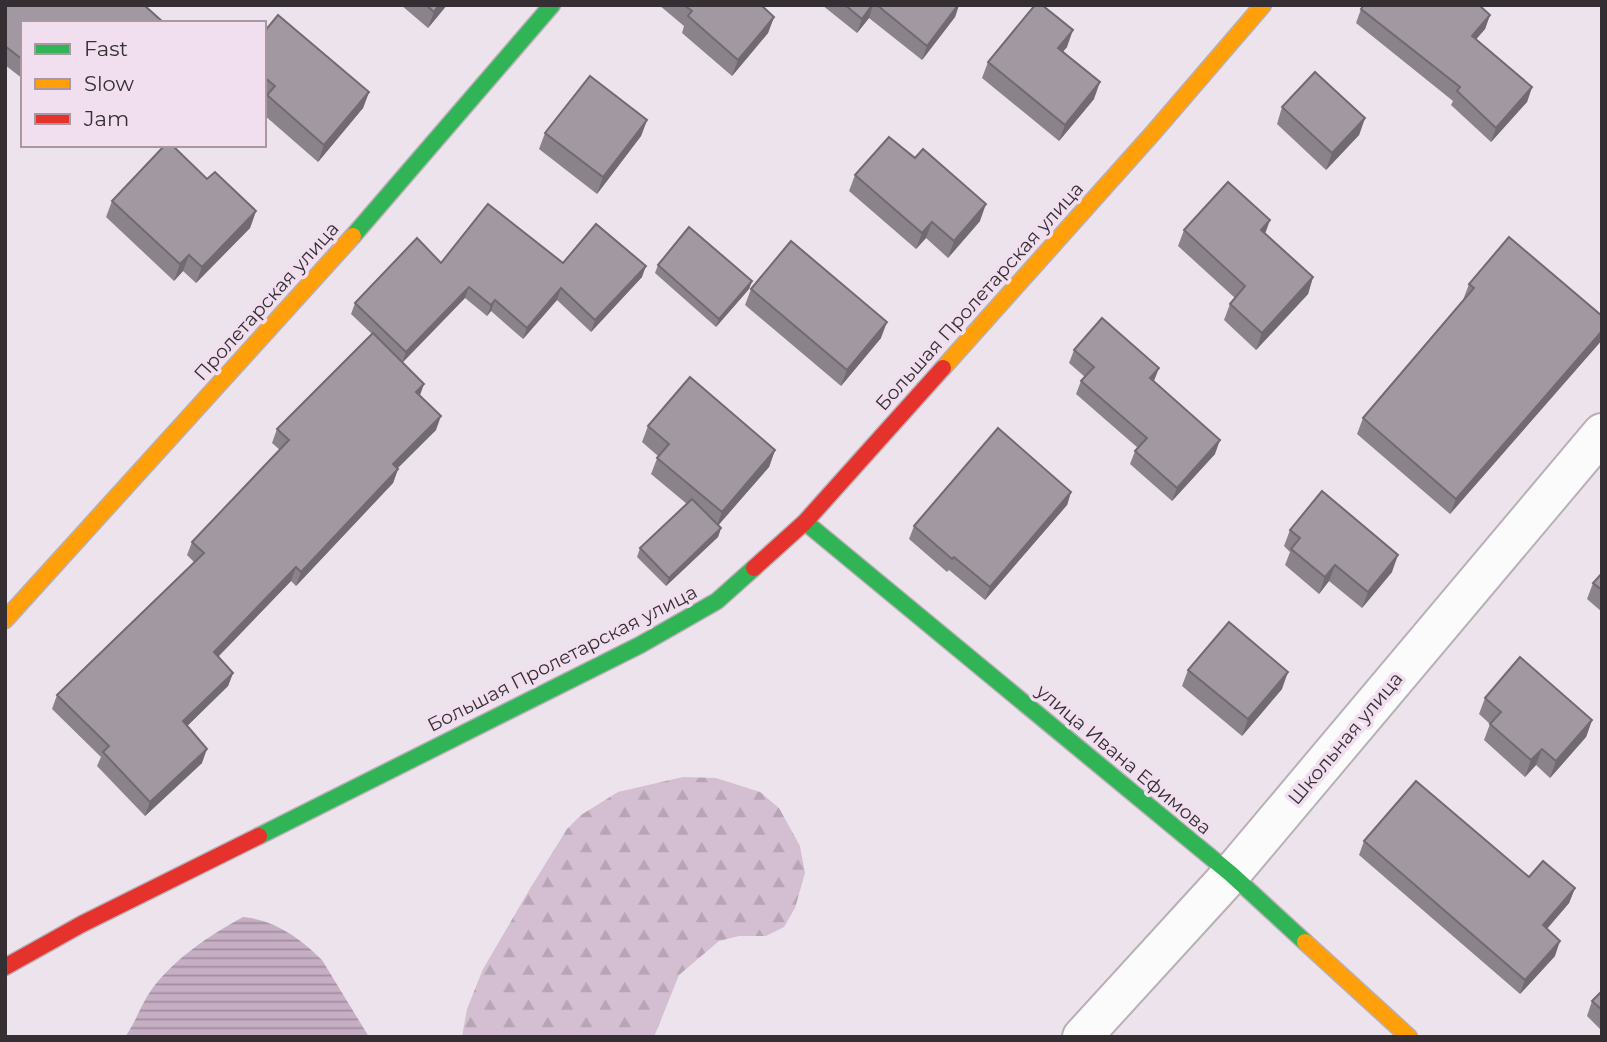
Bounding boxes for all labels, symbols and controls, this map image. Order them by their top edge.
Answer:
legend [21,21,266,147]
text: Fast [84,36,128,61]
text: Slow [84,71,134,96]
text: Jam [83,106,129,131]
street label: Большая Пролетарская улица [871,177,1088,415]
street label: Пролетарская улица [189,217,344,385]
street label: Большая Пролетарская улица [424,580,701,737]
street label: Школьная улица [1283,667,1408,809]
street label: улица Ивана Ефимова [1031,679,1216,839]

